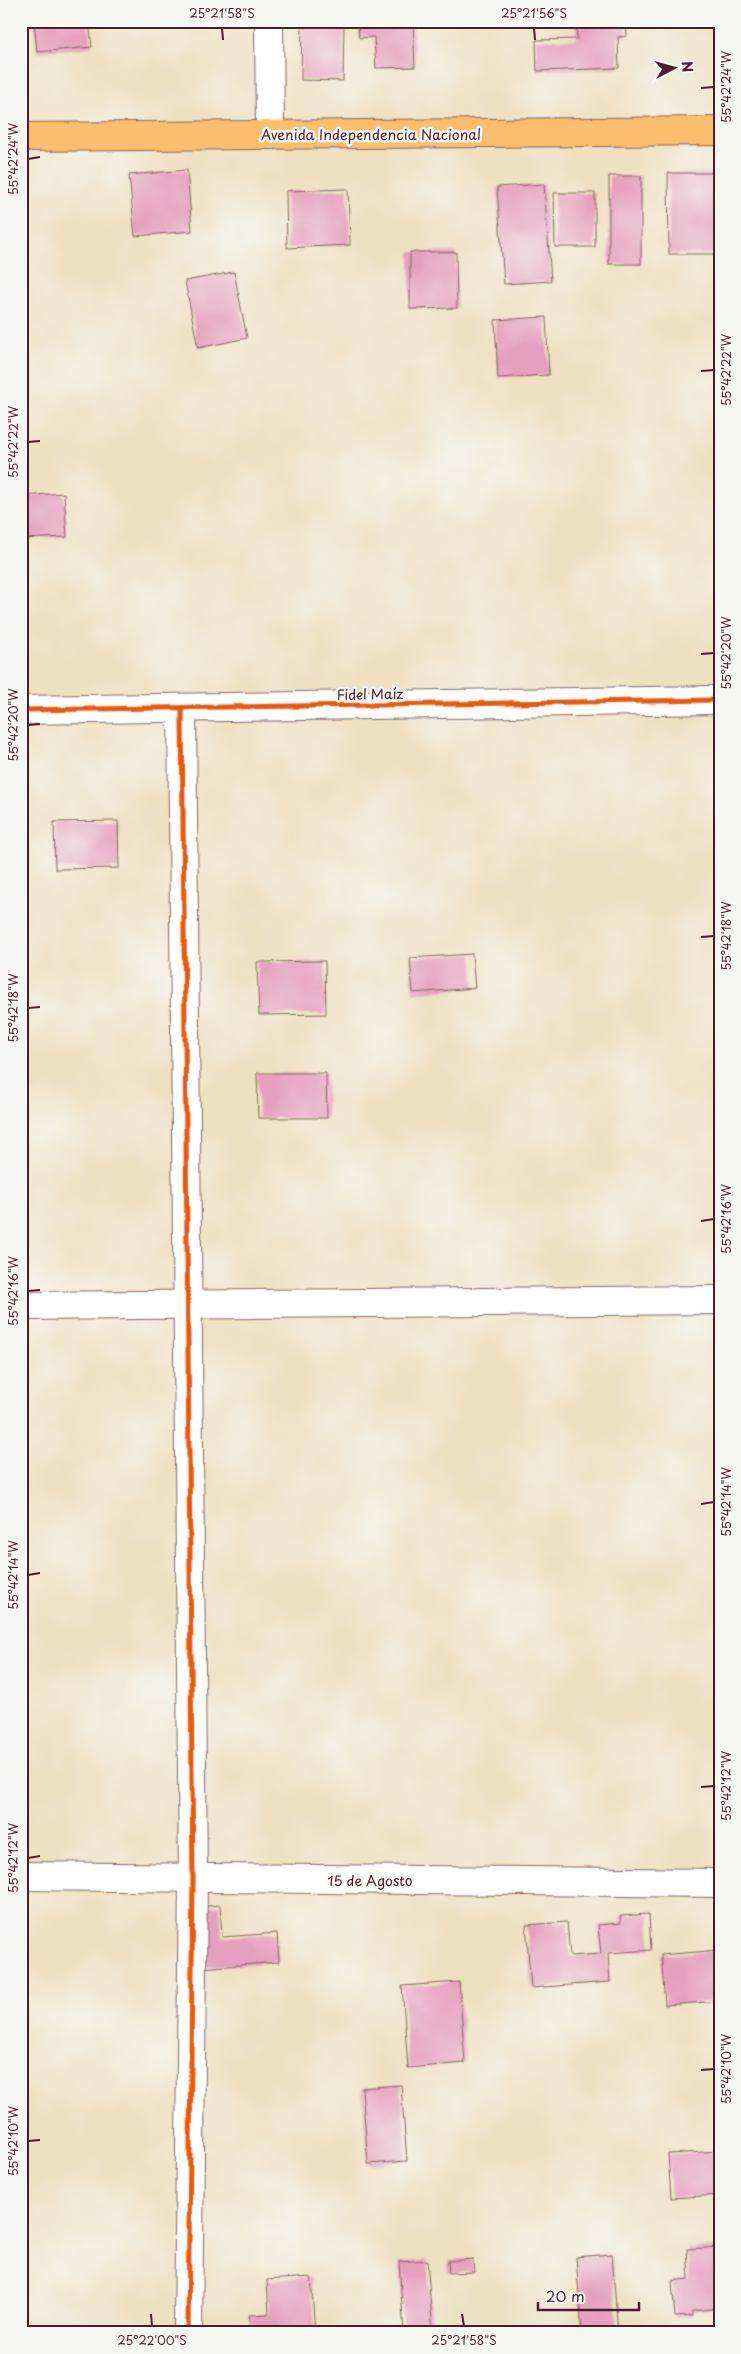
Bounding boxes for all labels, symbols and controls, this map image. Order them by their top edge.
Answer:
text: 25°21'58"S [189,4,255,22]
text: 25°21'56"S [501,4,567,22]
north arrow [648,42,698,92]
text: 55°42'24"W [717,50,735,123]
text: N [676,60,698,73]
text: 55°42'24"W [4,122,22,195]
street label: Avenida Independencia Nacional [261,124,481,145]
text: 55°42'22"W [717,333,735,406]
text: 55°42'22"W [4,405,22,478]
text: 55°42'20"W [717,616,735,690]
street label: Fidel Maíz [336,683,404,705]
text: 55°42'20"W [4,688,22,762]
text: 55°42'18"W [717,901,735,971]
text: 55°42'18"W [4,973,22,1043]
text: 55°42'16"W [717,1183,735,1254]
text: 55°42'16"W [4,1255,22,1326]
text: 55°42'14"W [717,1467,735,1537]
text: 55°42'14"W [4,1540,22,1610]
text: 55°42'12"W [717,1750,735,1821]
text: 55°42'12"W [4,1822,22,1893]
street label: 15 de Agosto [327,1870,413,1891]
text: 55°42'10"W [717,2033,735,2104]
text: 55°42'10"W [4,2105,22,2176]
scale bar [538,2279,640,2311]
text: 20 m [546,2284,585,2307]
text: 25°22'00"S [117,2331,187,2349]
text: 25°21'58"S [431,2331,497,2349]

